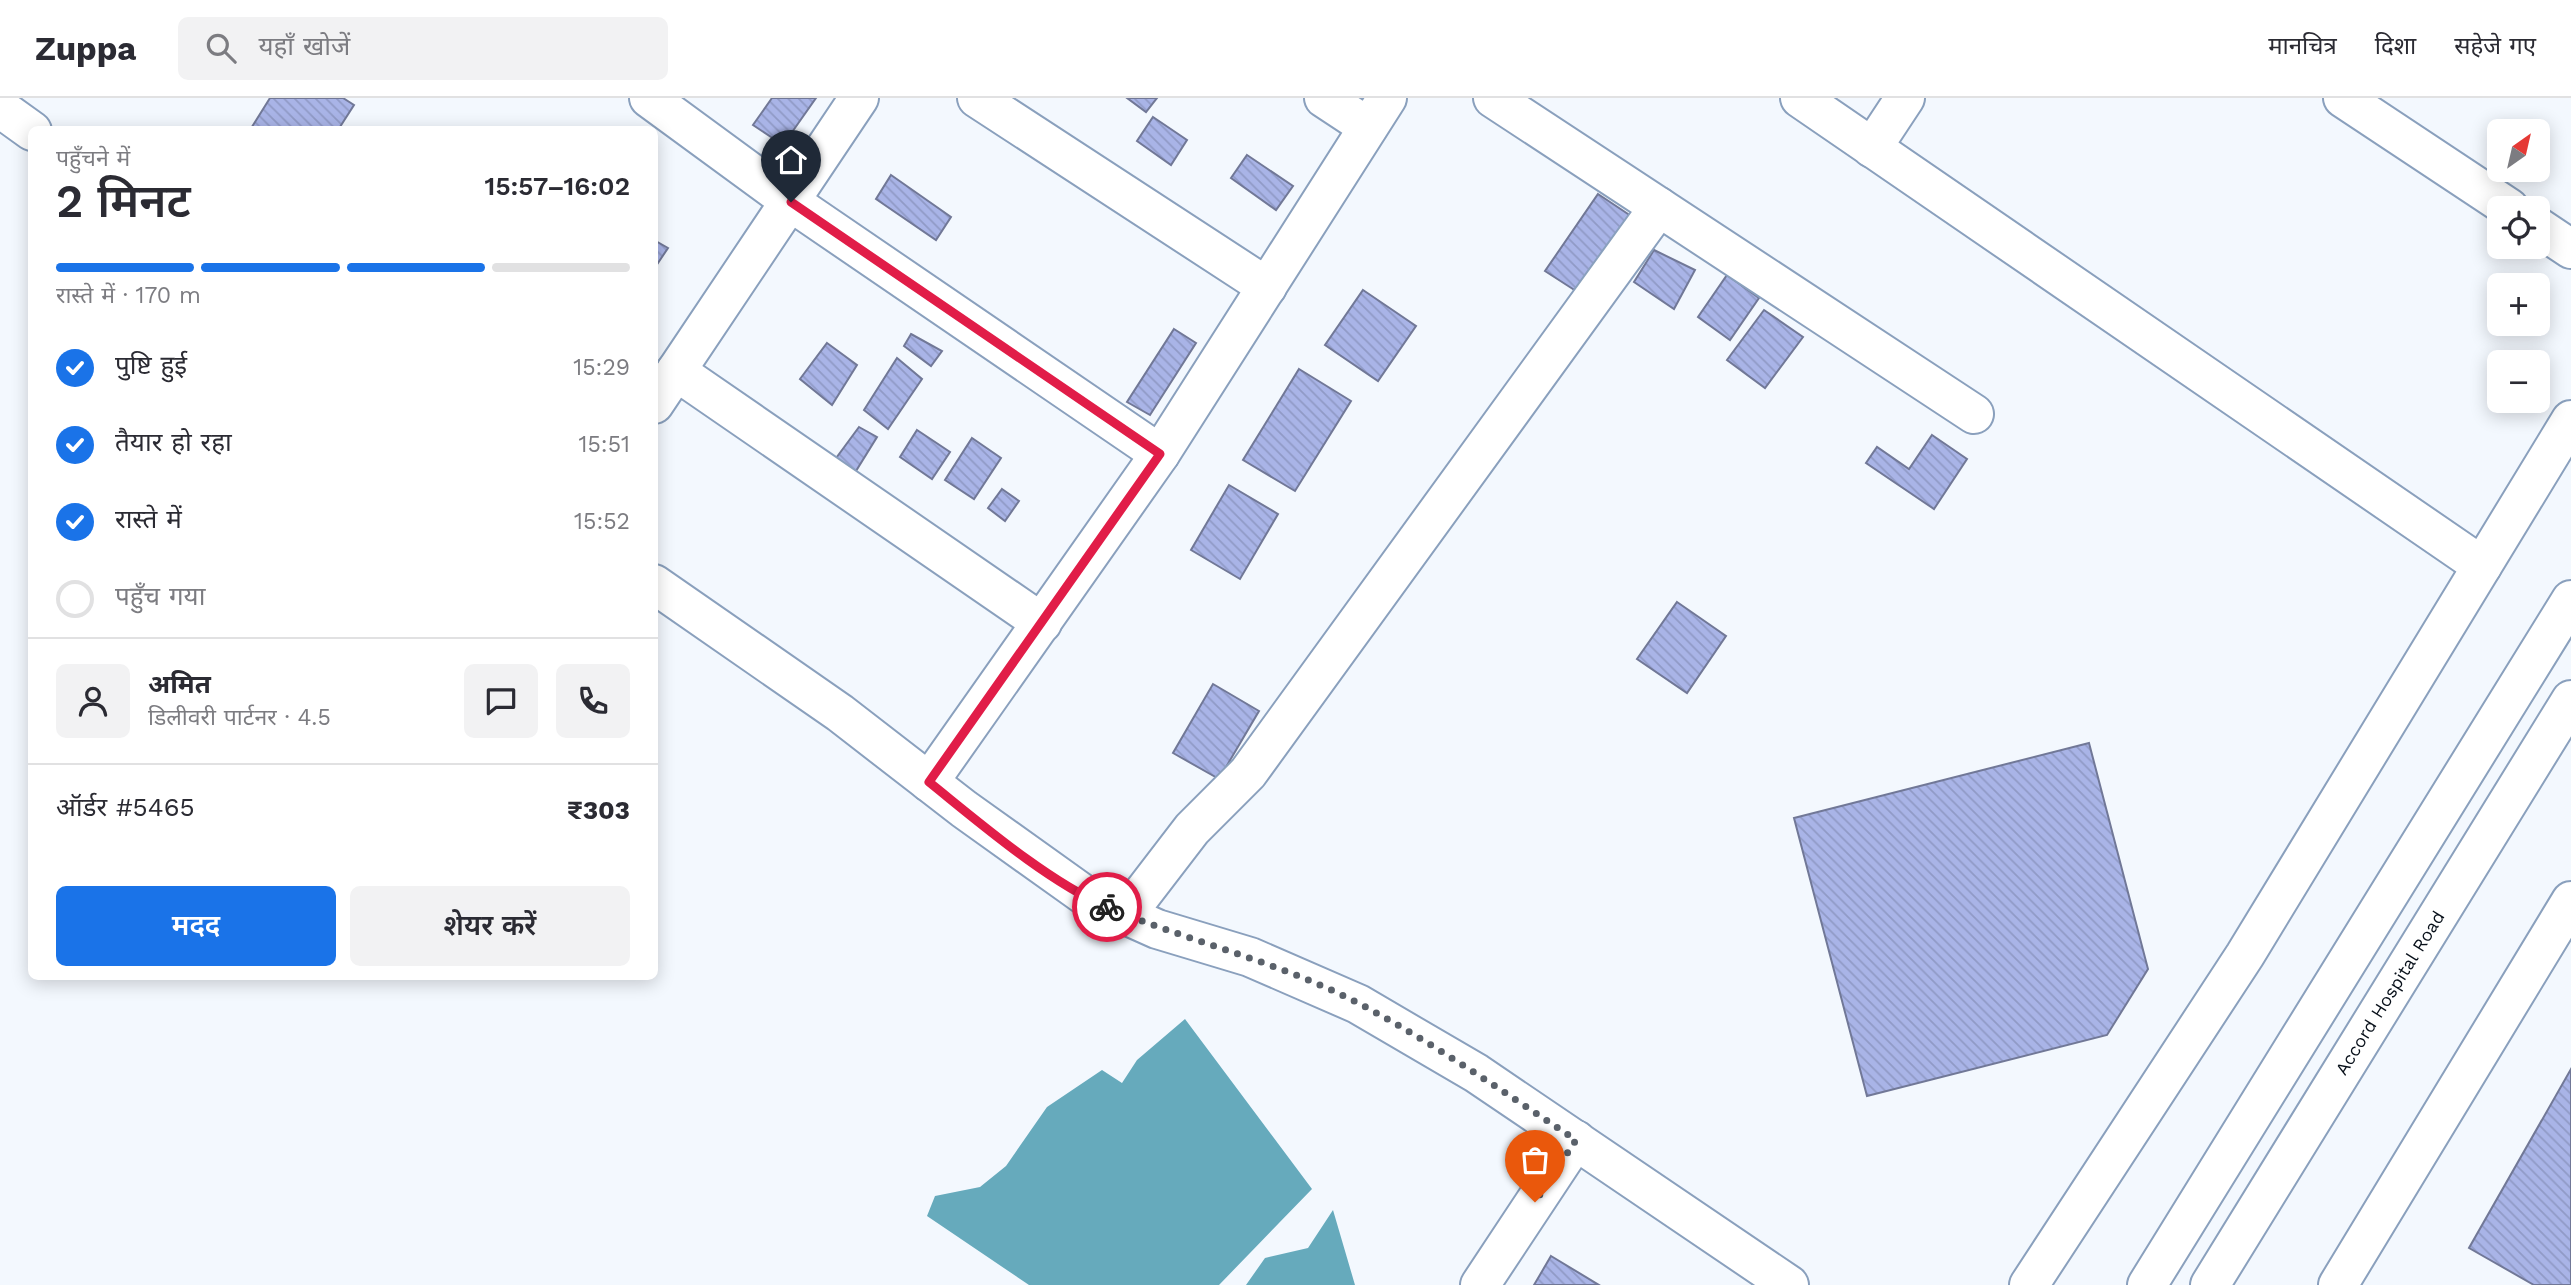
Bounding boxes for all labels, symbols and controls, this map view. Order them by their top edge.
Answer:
search box [178,17,668,80]
text: Zuppa [35,29,136,68]
icon: search [202,29,240,67]
text: यहाँ खोजें [258,31,350,61]
text: मानचित्र [2268,32,2337,60]
text: दिशा [2375,32,2416,60]
text: सहेजे गए [2454,32,2536,60]
north arrow [2487,119,2550,182]
map controls [2487,119,2550,413]
pin [761,130,821,202]
icon: home [772,141,810,179]
text: पहुँचने में [56,145,130,172]
text: 15:57–16:02 [485,171,630,201]
text: 2 मिनट [56,174,191,228]
button: locate [2487,196,2550,259]
button: + [2487,273,2550,336]
text: रास्ते में · 170 m [56,282,201,309]
icon: check [56,349,94,387]
text: पुष्टि हुई [115,350,187,380]
button: − [2487,350,2550,413]
text: 15:29 [573,354,630,381]
icon: check [56,426,94,464]
text: तैयार हो रहा [115,427,232,457]
text: 15:51 [578,431,630,458]
icon: check [56,503,94,541]
text: रास्ते में [115,504,182,534]
text: 15:52 [574,508,630,535]
text: पहुँच गया [115,581,205,611]
button: person [56,664,130,738]
button: chat [464,664,538,738]
button: phone [556,664,630,738]
text: अमित [148,669,211,699]
text: डिलीवरी पार्टनर · 4.5 [148,704,331,731]
text: ऑर्डर #5465 [56,792,195,822]
text: ₹303 [567,795,630,825]
courier [1072,872,1142,942]
button: मदद [56,886,336,966]
button: शेयर करें [350,886,630,966]
icon: bike [1088,888,1126,926]
street label: Accord Hospital Road [2331,907,2449,1079]
pin [1505,1130,1565,1202]
icon: bag [1516,1141,1554,1179]

